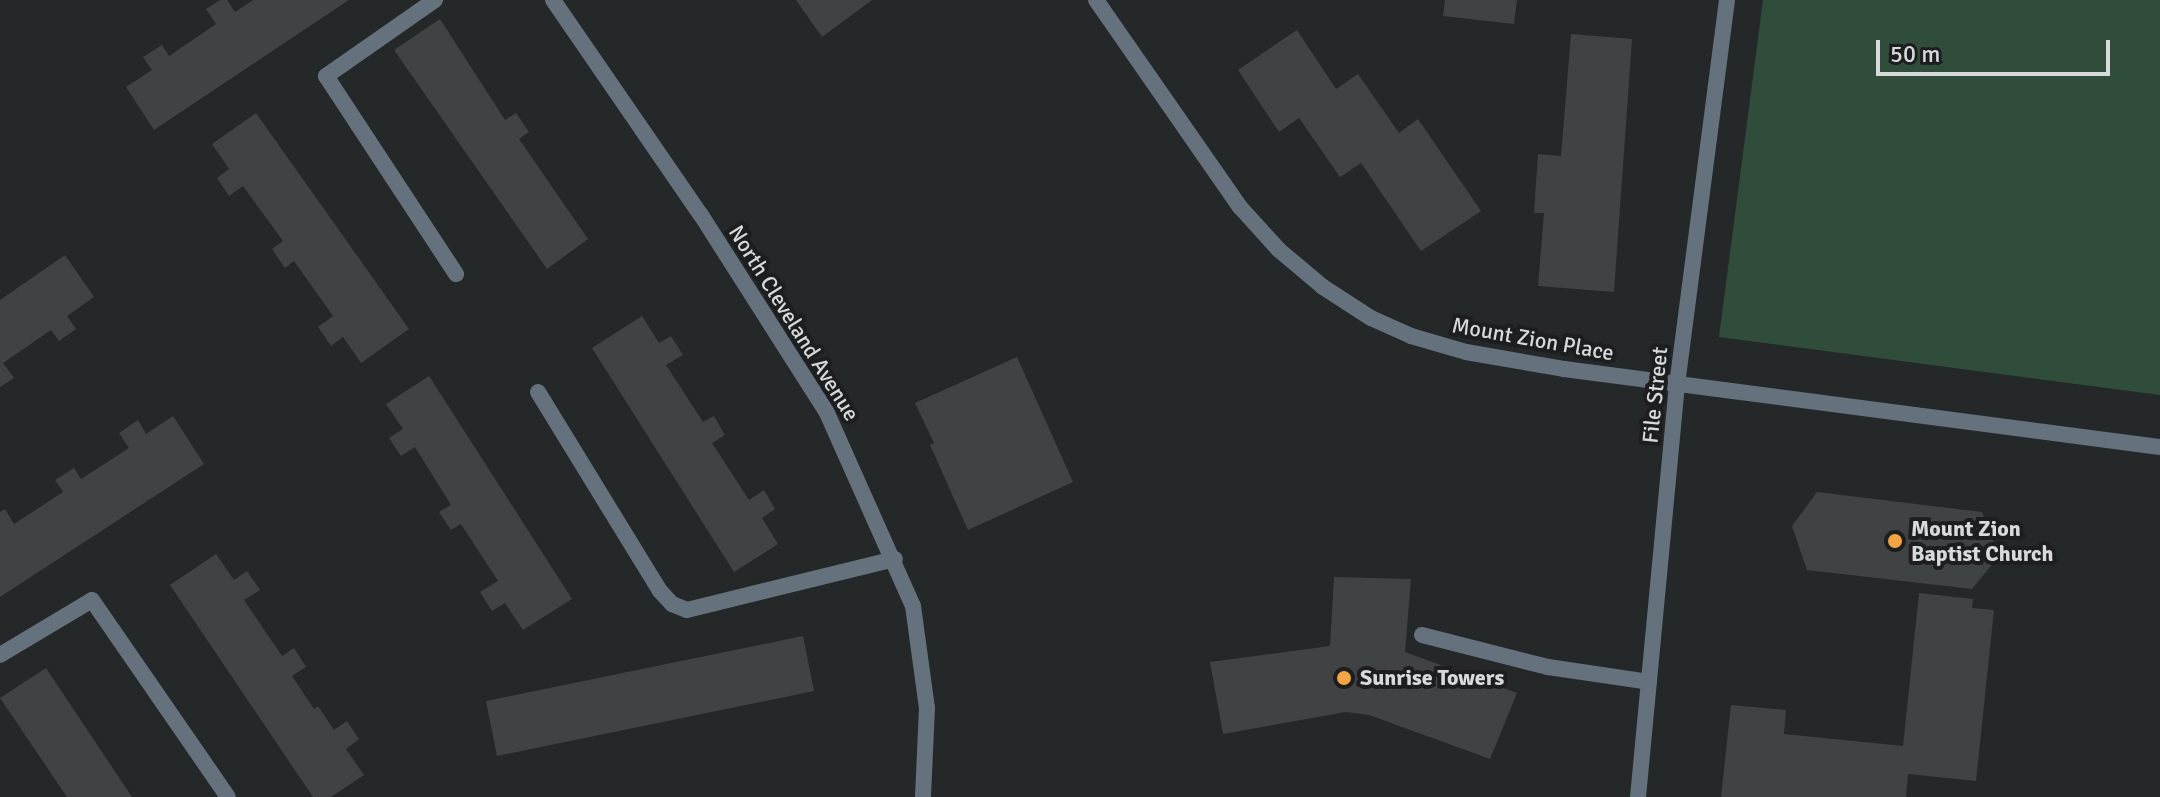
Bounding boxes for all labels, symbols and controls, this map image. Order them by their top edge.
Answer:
scale bar [1880,24,2114,74]
text: 50 m [1890,39,1940,69]
street label: North Cleveland Avenue [723,220,865,426]
street label: Mount Zion Place [1450,312,1616,366]
street label: File Street [1637,345,1673,445]
place label: Mount Zion Baptist Church [1911,515,2054,566]
marker: Mount Zion Baptist Church [1886,532,1904,550]
place label: Sunrise Towers [1360,665,1504,691]
marker: Sunrise Towers [1335,669,1353,687]

